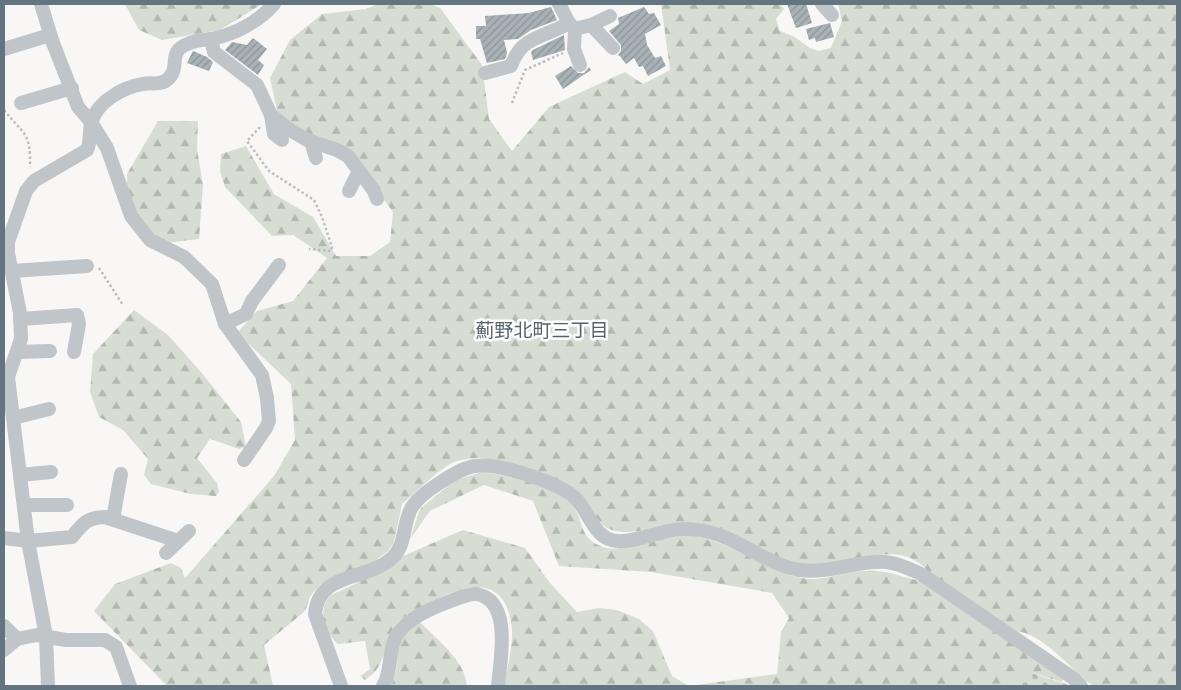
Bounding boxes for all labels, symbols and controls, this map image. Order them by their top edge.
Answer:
district label: 薊野北町三丁目 [475,318,609,341]

